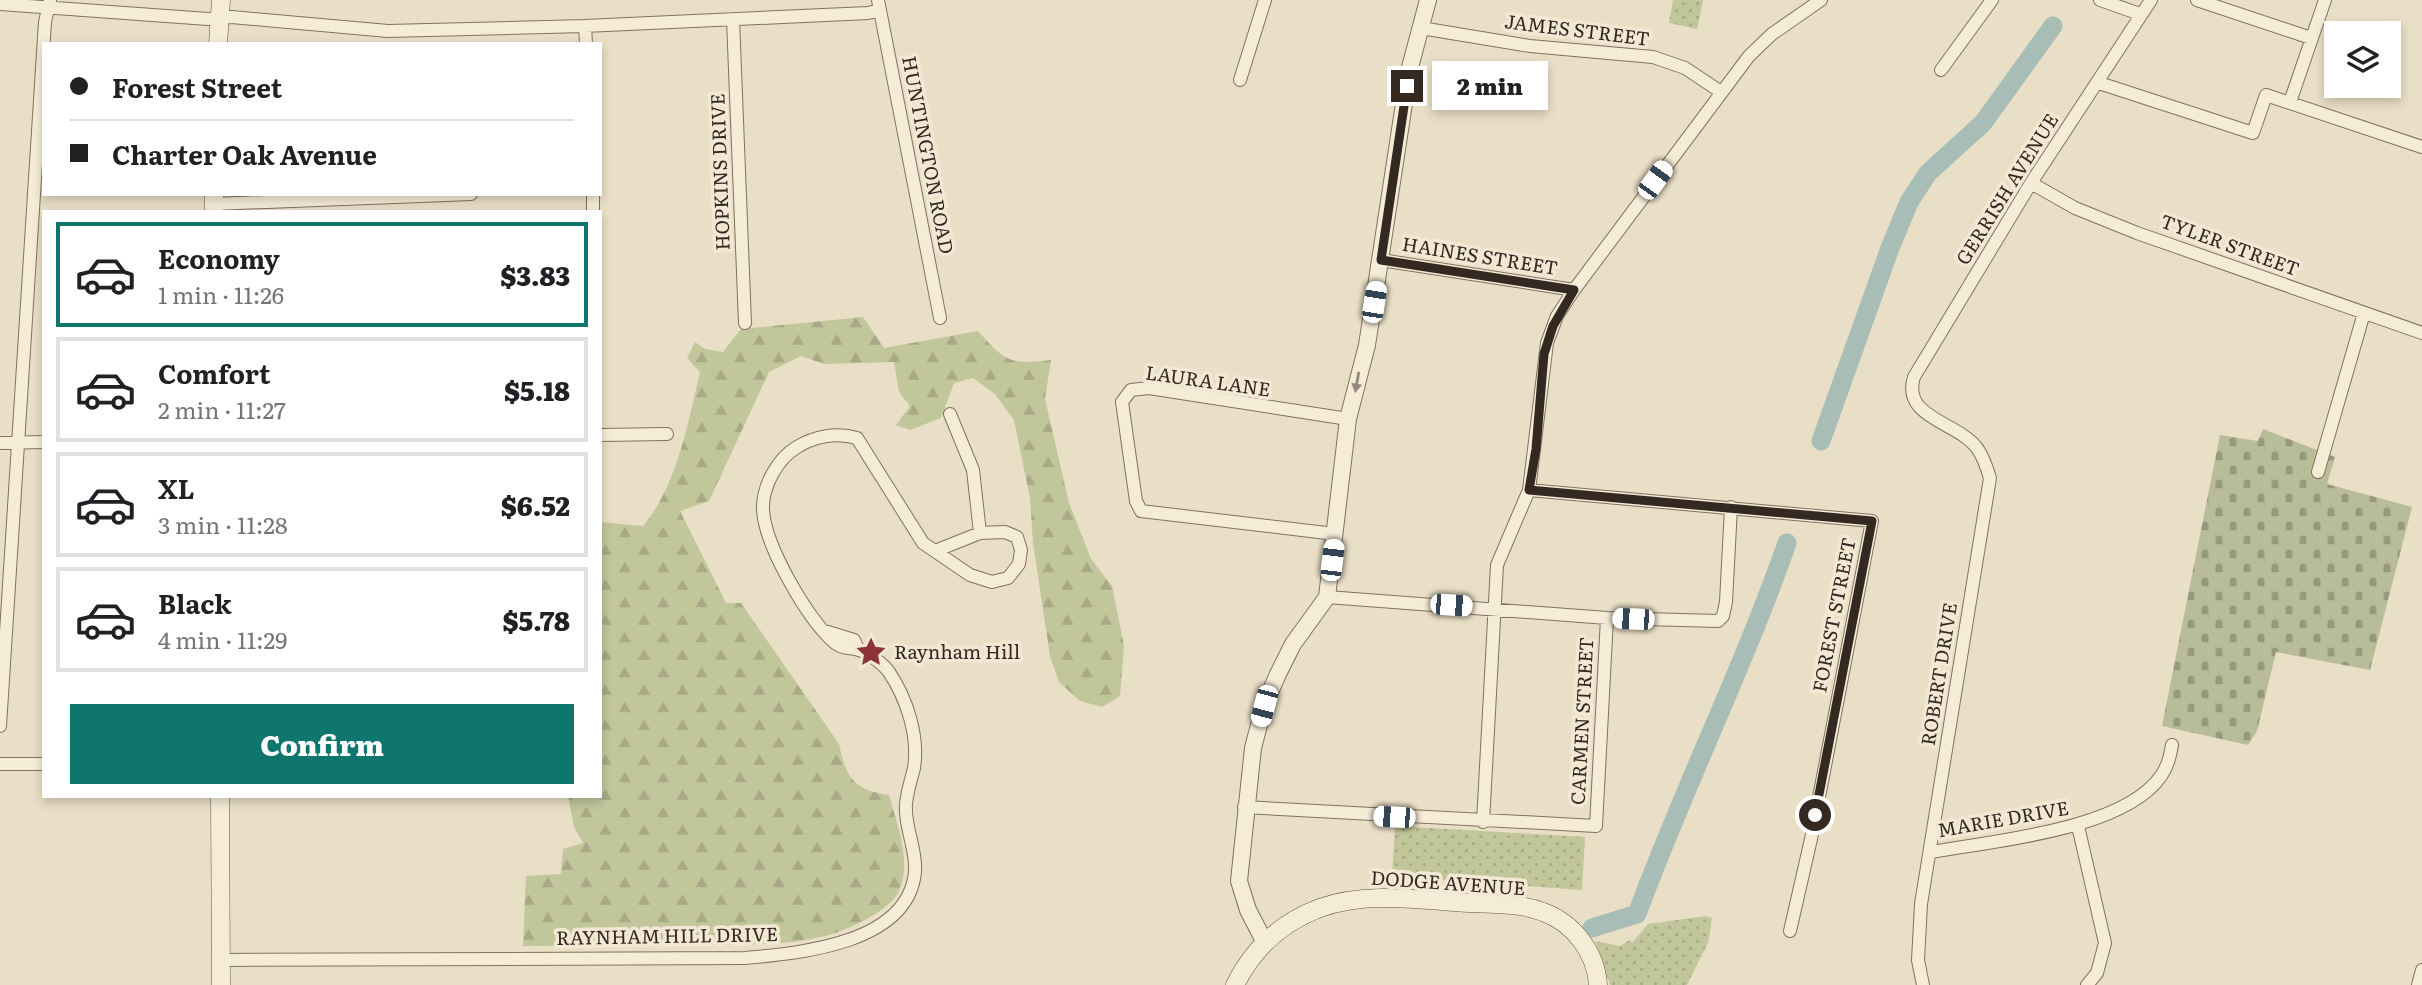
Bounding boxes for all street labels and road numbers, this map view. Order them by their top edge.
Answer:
street label: JAMES STREET [1503,6,1651,52]
street label: HUNTINGTON ROAD [896,53,962,256]
street label: HOPKINS DRIVE [702,93,736,251]
street label: GERRISH AVENUE [1948,107,2064,270]
street label: TYLER STREET [2157,206,2304,282]
street label: HAINES STREET [1400,229,1560,281]
street label: LAURA LANE [1144,357,1272,403]
street label: FOREST STREET [1804,535,1862,695]
street label: ROBERT DRIVE [1913,600,1963,747]
street label: CARMEN STREET [1563,636,1599,806]
street label: MARIE DRIVE [1935,793,2071,843]
street label: DODGE AVENUE [1370,863,1526,901]
street label: RAYNHAM HILL DRIVE [556,919,778,951]

